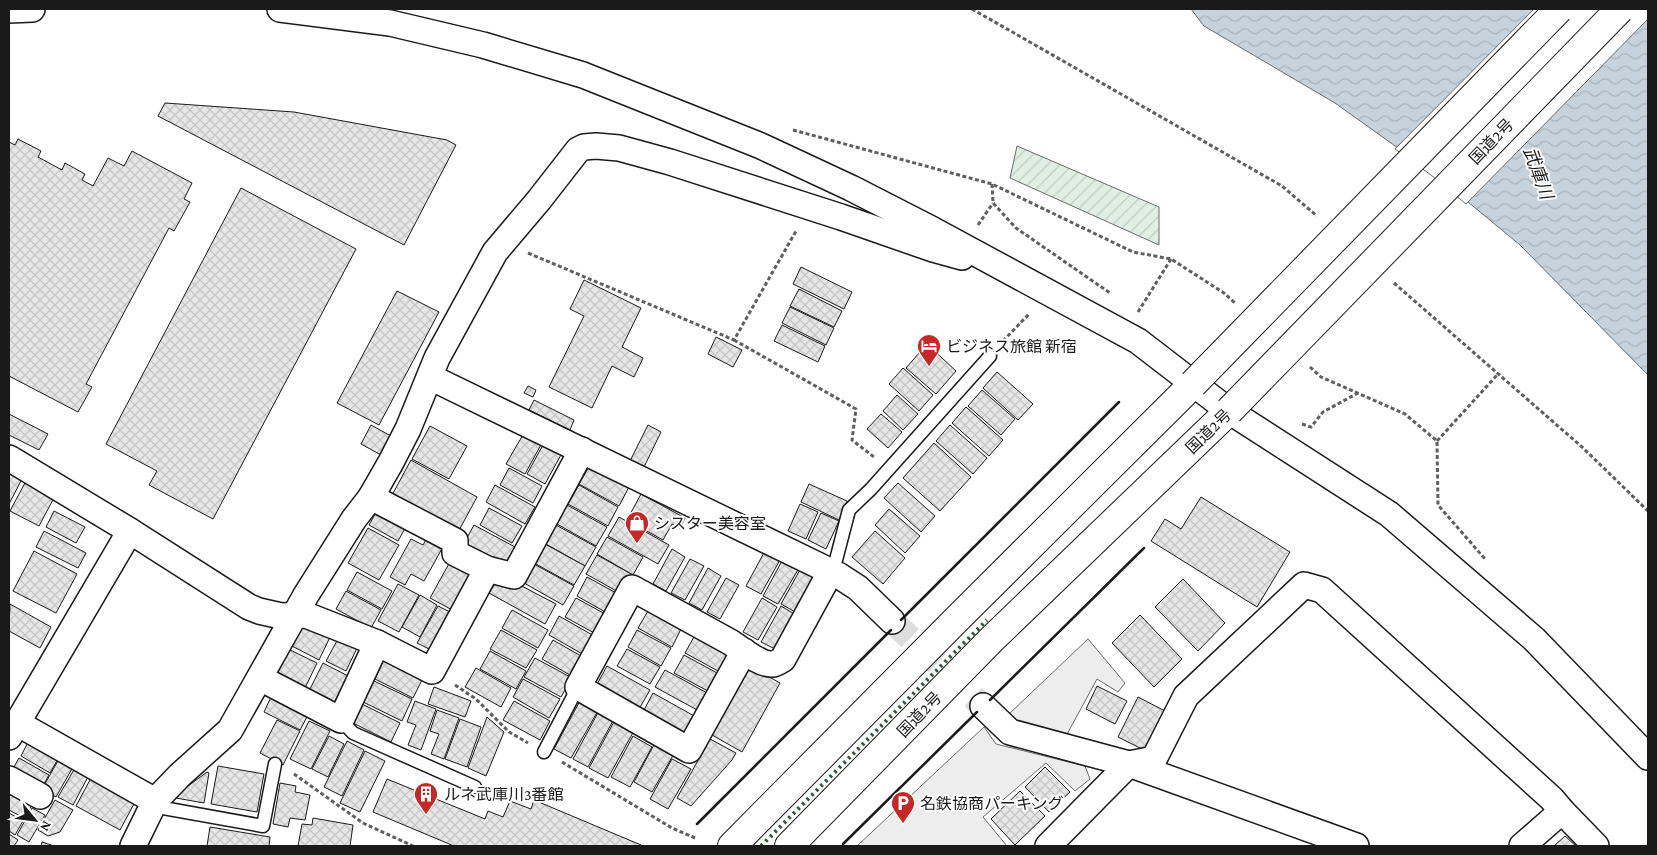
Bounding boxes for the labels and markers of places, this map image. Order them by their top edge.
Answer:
hotel icon: ビジネス旅館 新宿 [916,333,942,367]
place label: ビジネス旅館 新宿 [946,338,1077,355]
shop icon: シスター美容室 [624,510,650,544]
place label: シスター美容室 [654,515,766,532]
building icon: ルネ武庫川3番館 [413,781,439,815]
place label: ルネ武庫川3番館 [444,786,564,803]
parking icon: 名鉄協商パーキング [890,790,916,824]
place label: 名鉄協商パーキング [920,795,1064,812]

